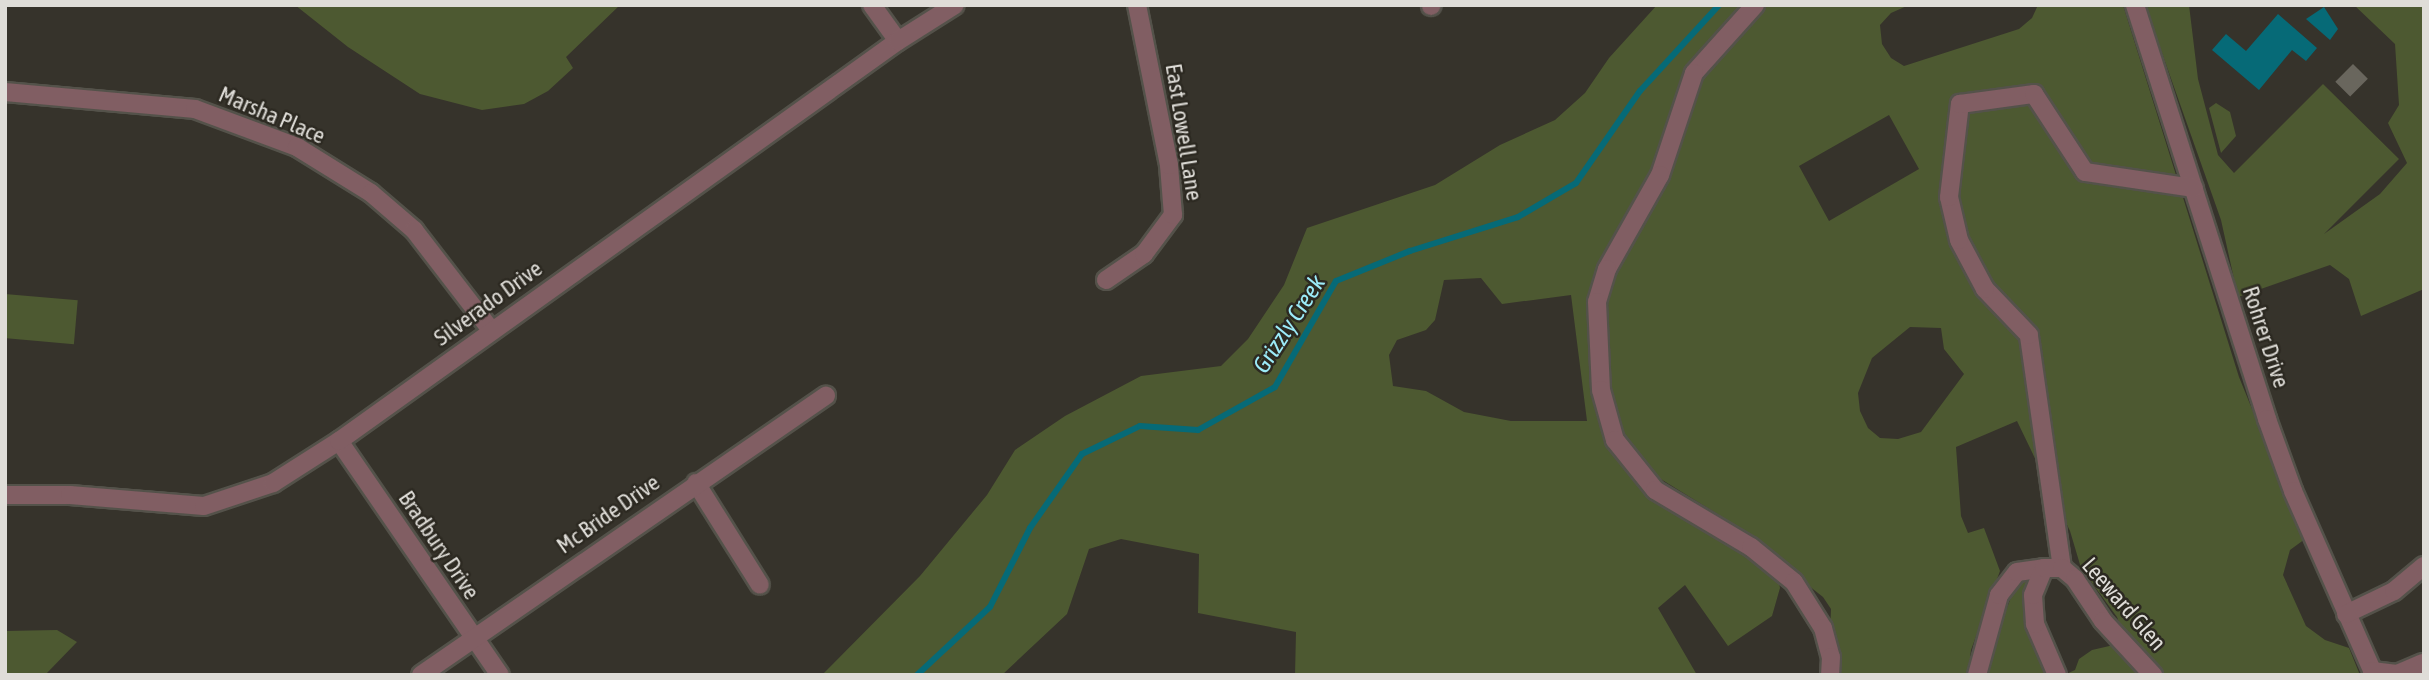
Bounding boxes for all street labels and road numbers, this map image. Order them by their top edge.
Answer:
street label: East Lowell Lane [1160,62,1208,202]
street label: Marsha Place [215,80,329,150]
street label: Silverado Drive [429,255,547,351]
street label: Rohrer Drive [2237,283,2295,391]
street label: Mc Bride Drive [551,469,665,559]
street label: Bradbury Drive [393,486,485,604]
street label: Leeward Glen [2076,552,2172,656]

